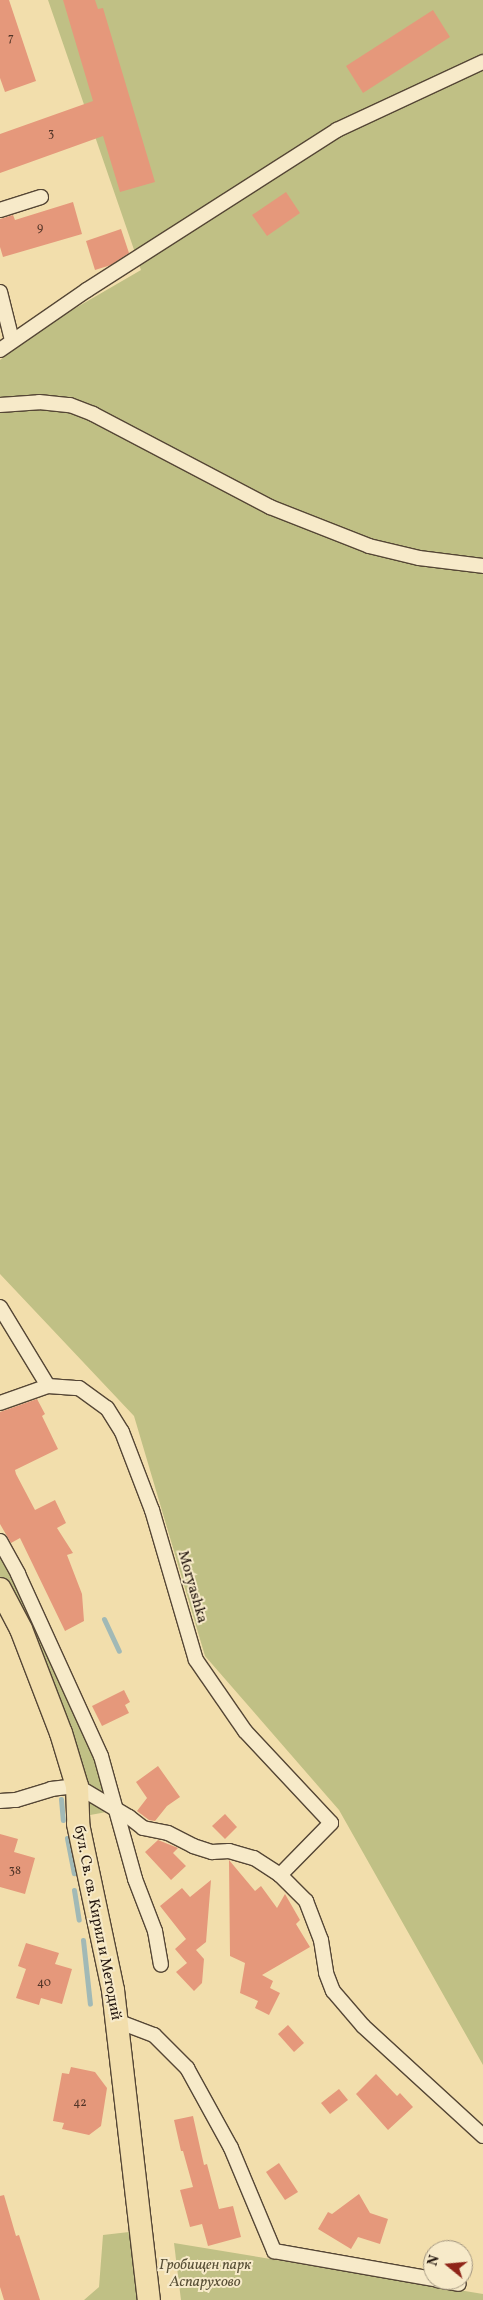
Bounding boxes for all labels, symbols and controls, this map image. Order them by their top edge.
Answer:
house number: 7 [8,32,14,46]
house number: 3 [48,128,54,142]
house number: 9 [37,222,43,236]
street label: Moryashka [173,1549,211,1625]
street label: бул. Св. св. Кирил и Методий [69,1824,125,2022]
house number: 38 [9,1865,21,1879]
house number: 40 [37,1977,51,1991]
house number: 42 [73,2097,87,2111]
north arrow [423,2240,473,2290]
text: N [424,2253,445,2268]
park label: Гробищен парк Аспарухово [159,2256,251,2291]

